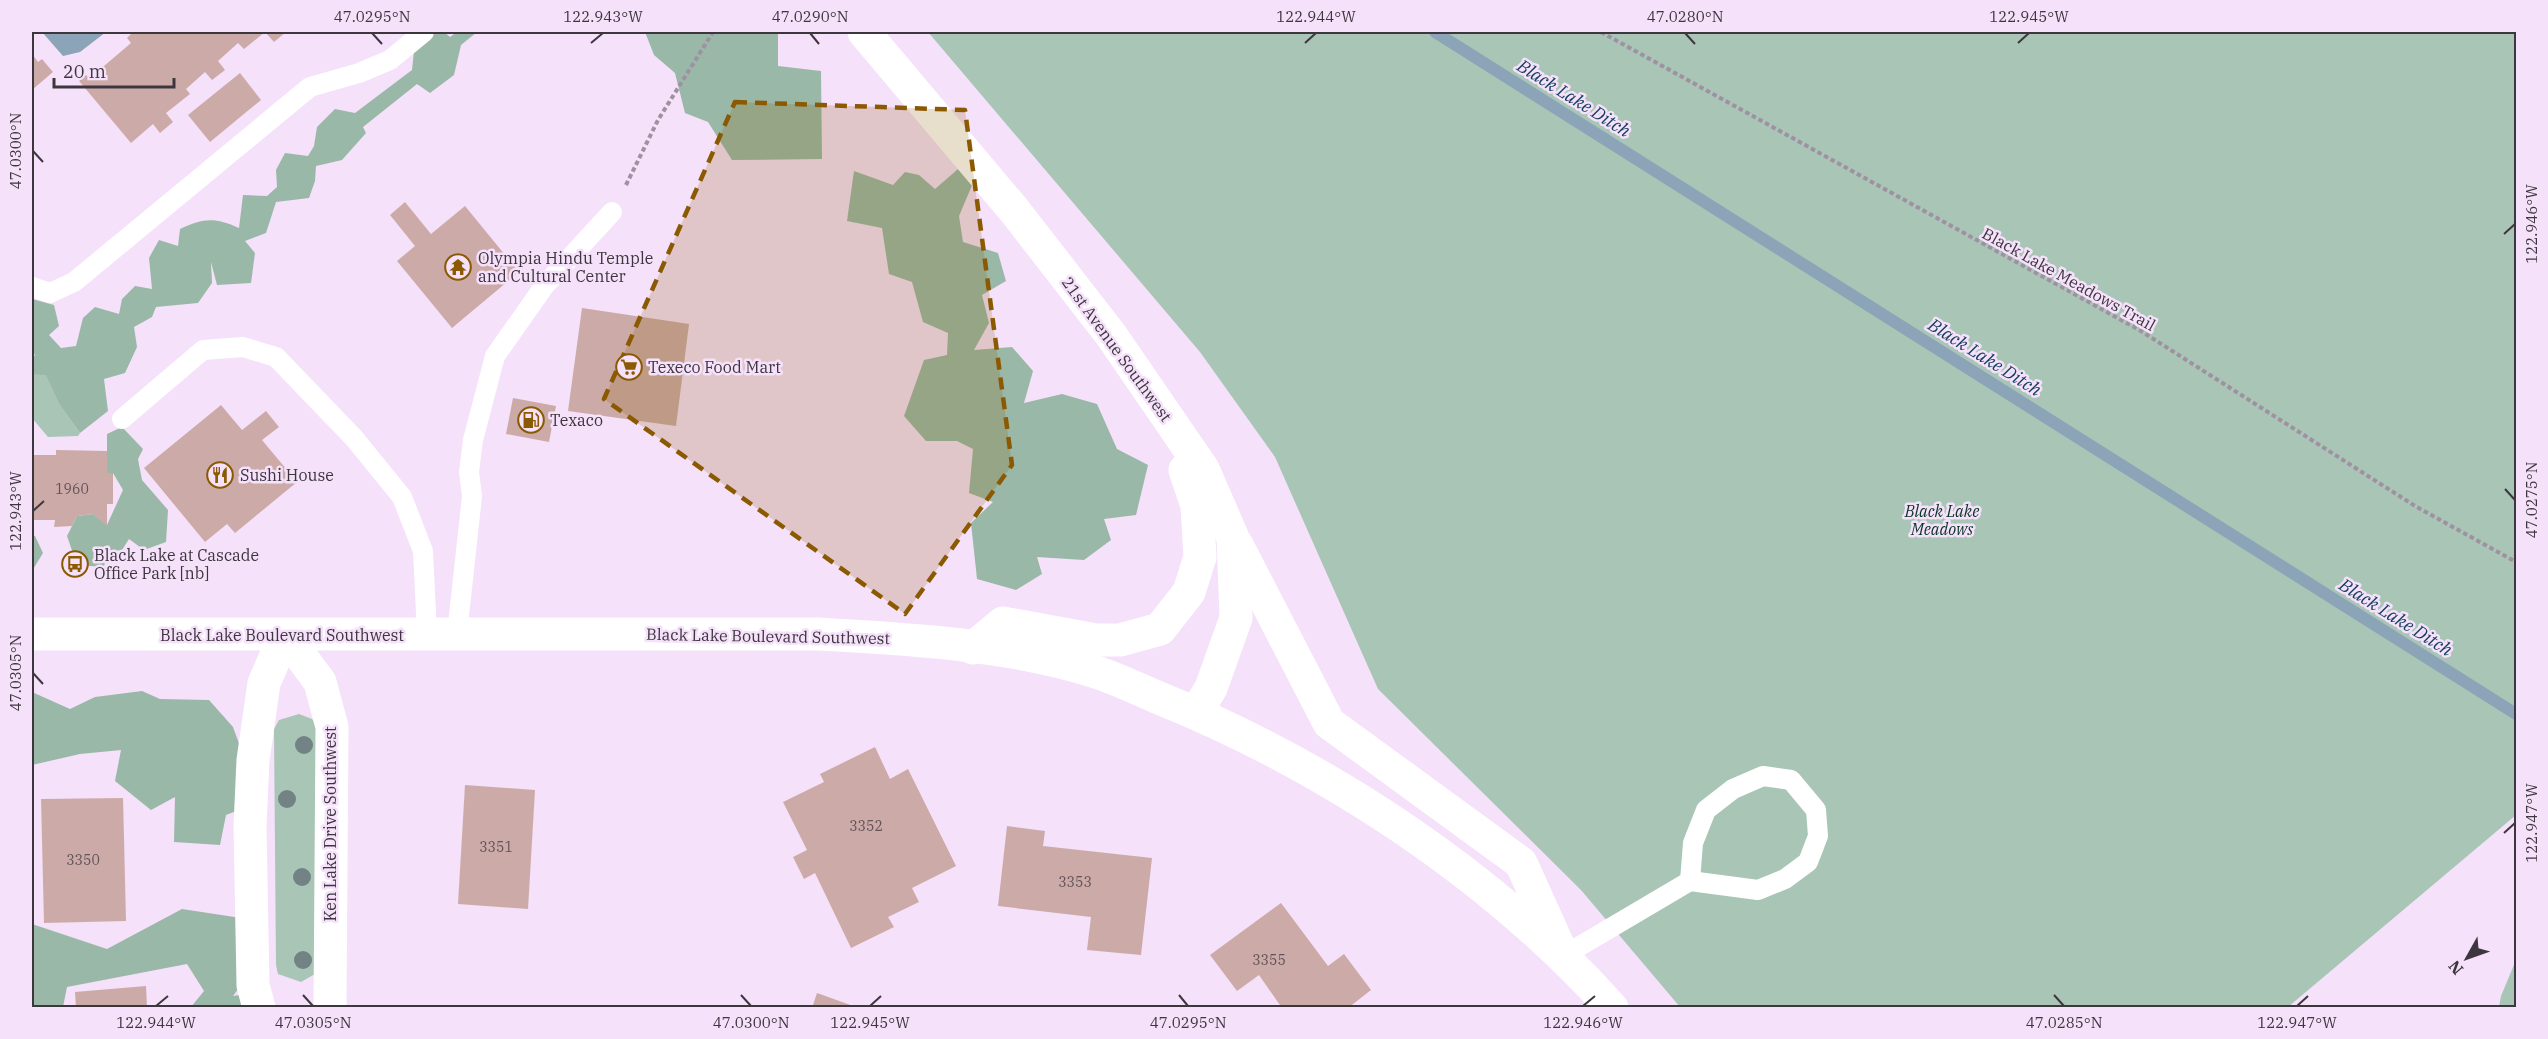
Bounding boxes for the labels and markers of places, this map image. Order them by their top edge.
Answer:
place label: Olympia Hindu Temple and Cultural Center [478,248,653,286]
temple icon: Olympia Hindu Temple and Cultural Center [443,252,473,282]
supermarket icon: Texeco Food Mart [614,352,644,382]
place label: Texeco Food Mart [648,357,781,377]
fuel station icon: Texaco [516,405,546,435]
place label: Texaco [550,410,603,430]
restaurant icon: Sushi House [205,460,235,490]
place label: Sushi House [240,465,334,485]
place label: Black Lake at Cascade Office Park [nb] [94,545,259,583]
bus stop icon: Black Lake at Cascade Office Park [nb] [60,549,90,579]

